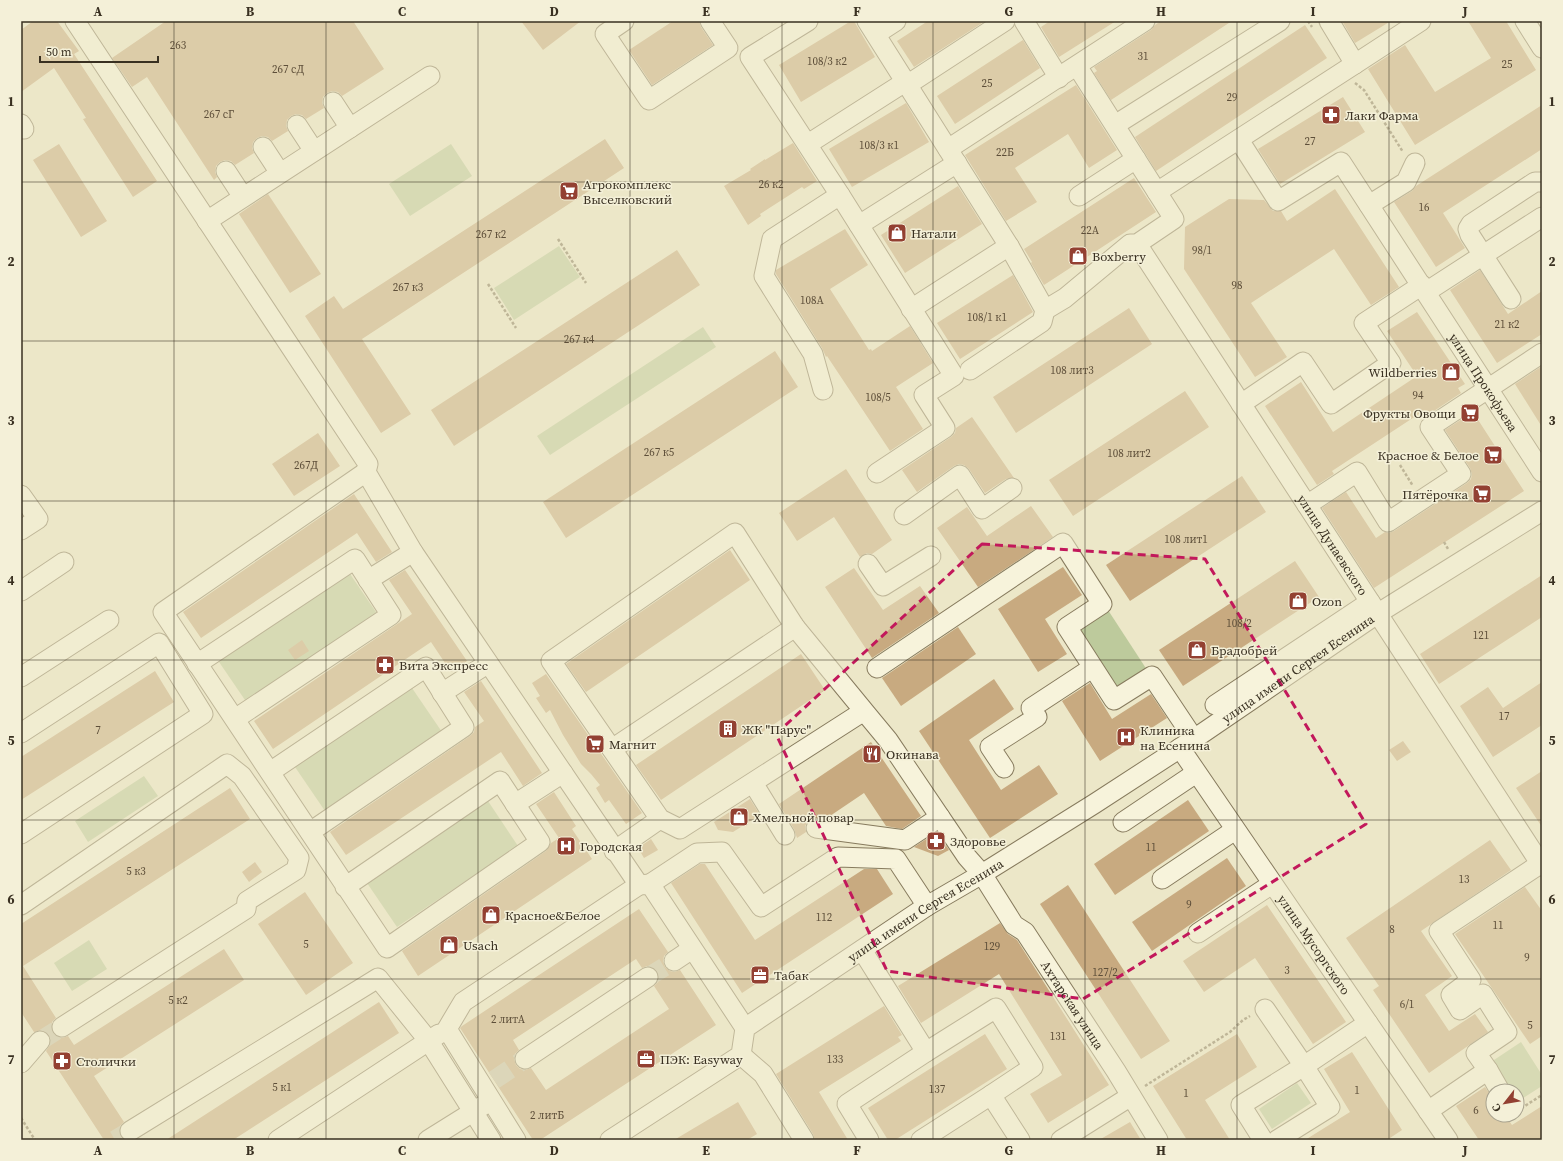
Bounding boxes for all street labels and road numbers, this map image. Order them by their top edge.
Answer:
street label: улица Прокофьева [1445,330,1522,435]
street label: улица Дунаевского [1293,491,1371,599]
street label: улица имени Сергея Есенина [1218,610,1378,727]
street label: улица имени Сергея Есенина [844,855,1007,966]
street label: улица Мусоргского [1274,891,1354,998]
street label: Ахтарская улица [1037,957,1108,1053]

